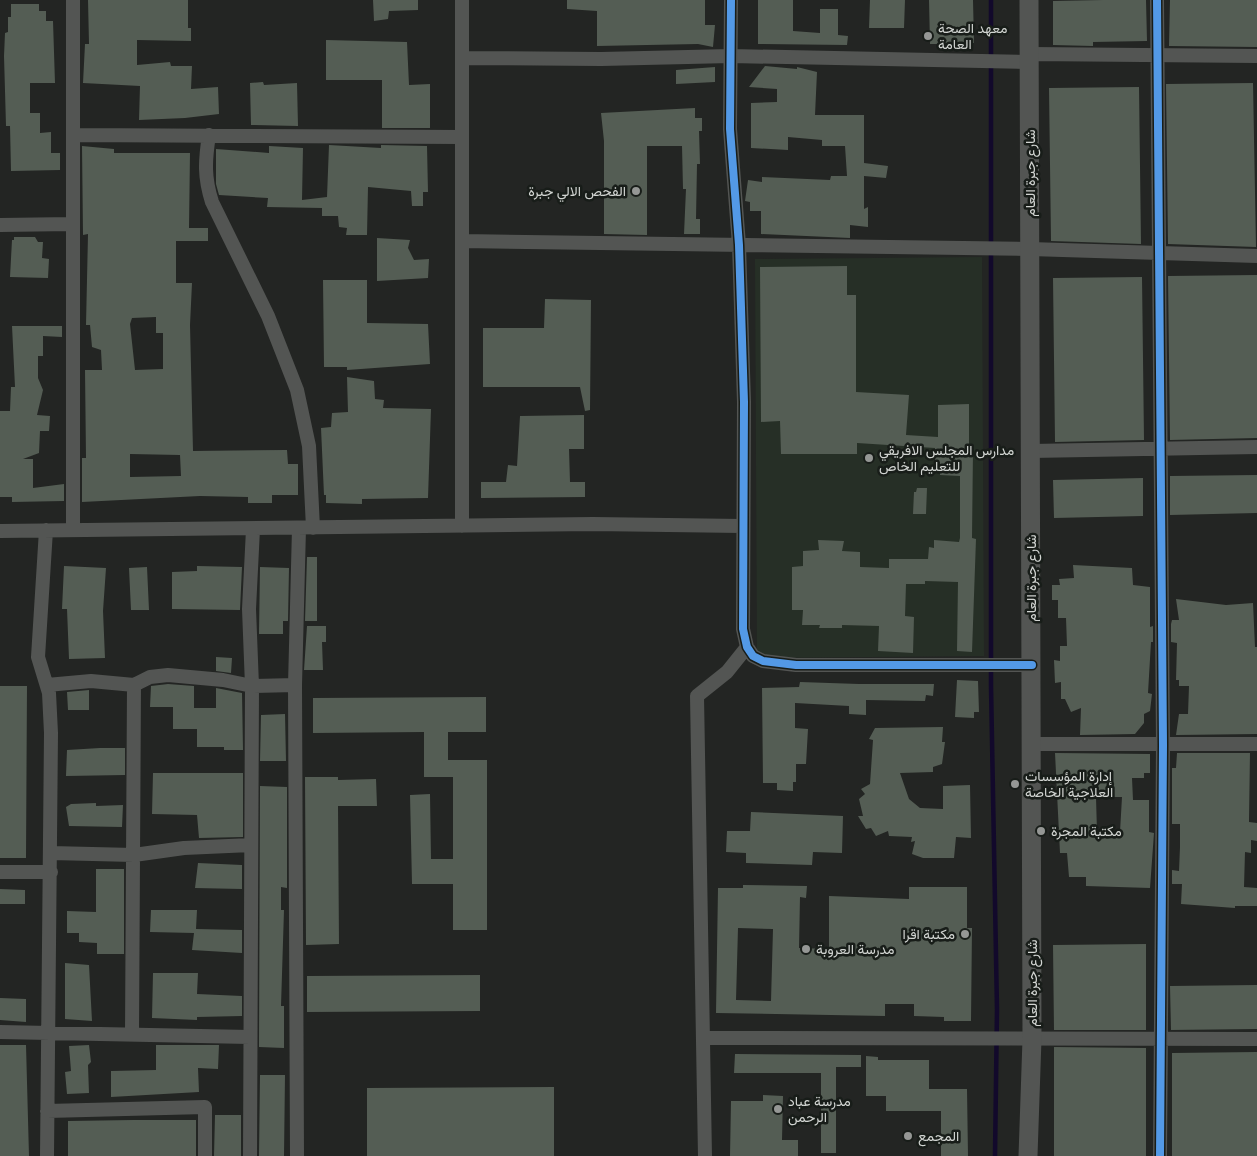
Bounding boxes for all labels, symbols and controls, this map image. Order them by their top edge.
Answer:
place label: معهد الصحة العامة [938,20,1007,52]
marker: معهد الصحة العامة [922,30,934,42]
street label: شارع جبرة العام [1022,129,1041,217]
place label: الفحص الالي جبرة [528,183,626,203]
marker: الفحص الالي جبرة [630,185,642,197]
place label: مدارس المجلس الافريقي للتعليم الخاص [879,442,1014,475]
marker: مدارس المجلس الافريقي للتعليم الخاص [863,452,875,464]
street label: شارع جبرة العام [1023,534,1042,622]
place label: إدارة المؤسسات العلاجية الخاصة [1025,768,1113,801]
marker: إدارة المؤسسات العلاجية الخاصة [1009,778,1021,790]
place label: مكتبة المجرة [1051,823,1122,840]
marker: مكتبة المجرة [1035,825,1047,837]
place label: مكتبة اقرا [903,926,955,943]
marker: مكتبة اقرا [959,928,971,940]
street label: شارع جبرة العام [1024,939,1043,1027]
place label: مدرسة العروبة [816,941,894,958]
marker: مدرسة العروبة [800,943,812,955]
place label: مدرسة عباد الرحمن [788,1093,851,1126]
marker: مدرسة عباد الرحمن [772,1103,784,1115]
place label: المجمع [918,1128,959,1147]
marker: المجمع [902,1130,914,1142]

